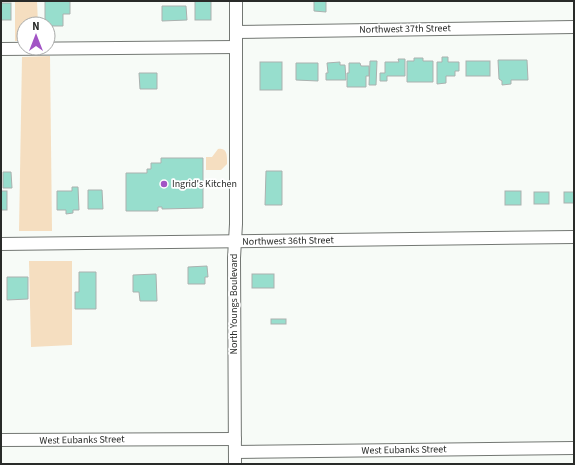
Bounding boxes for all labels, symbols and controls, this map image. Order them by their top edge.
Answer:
north arrow [16,16,56,56]
text: N [32,19,40,34]
street label: Northwest 37th Street [359,21,451,37]
place label: Ingrid's Kitchen [172,177,237,191]
marker: Ingrid's Kitchen [159,179,169,189]
street label: Northwest 36th Street [242,233,334,249]
street label: North Youngs Boulevard [227,254,241,354]
street label: West Eubanks Street [39,432,125,448]
street label: West Eubanks Street [361,442,447,458]

